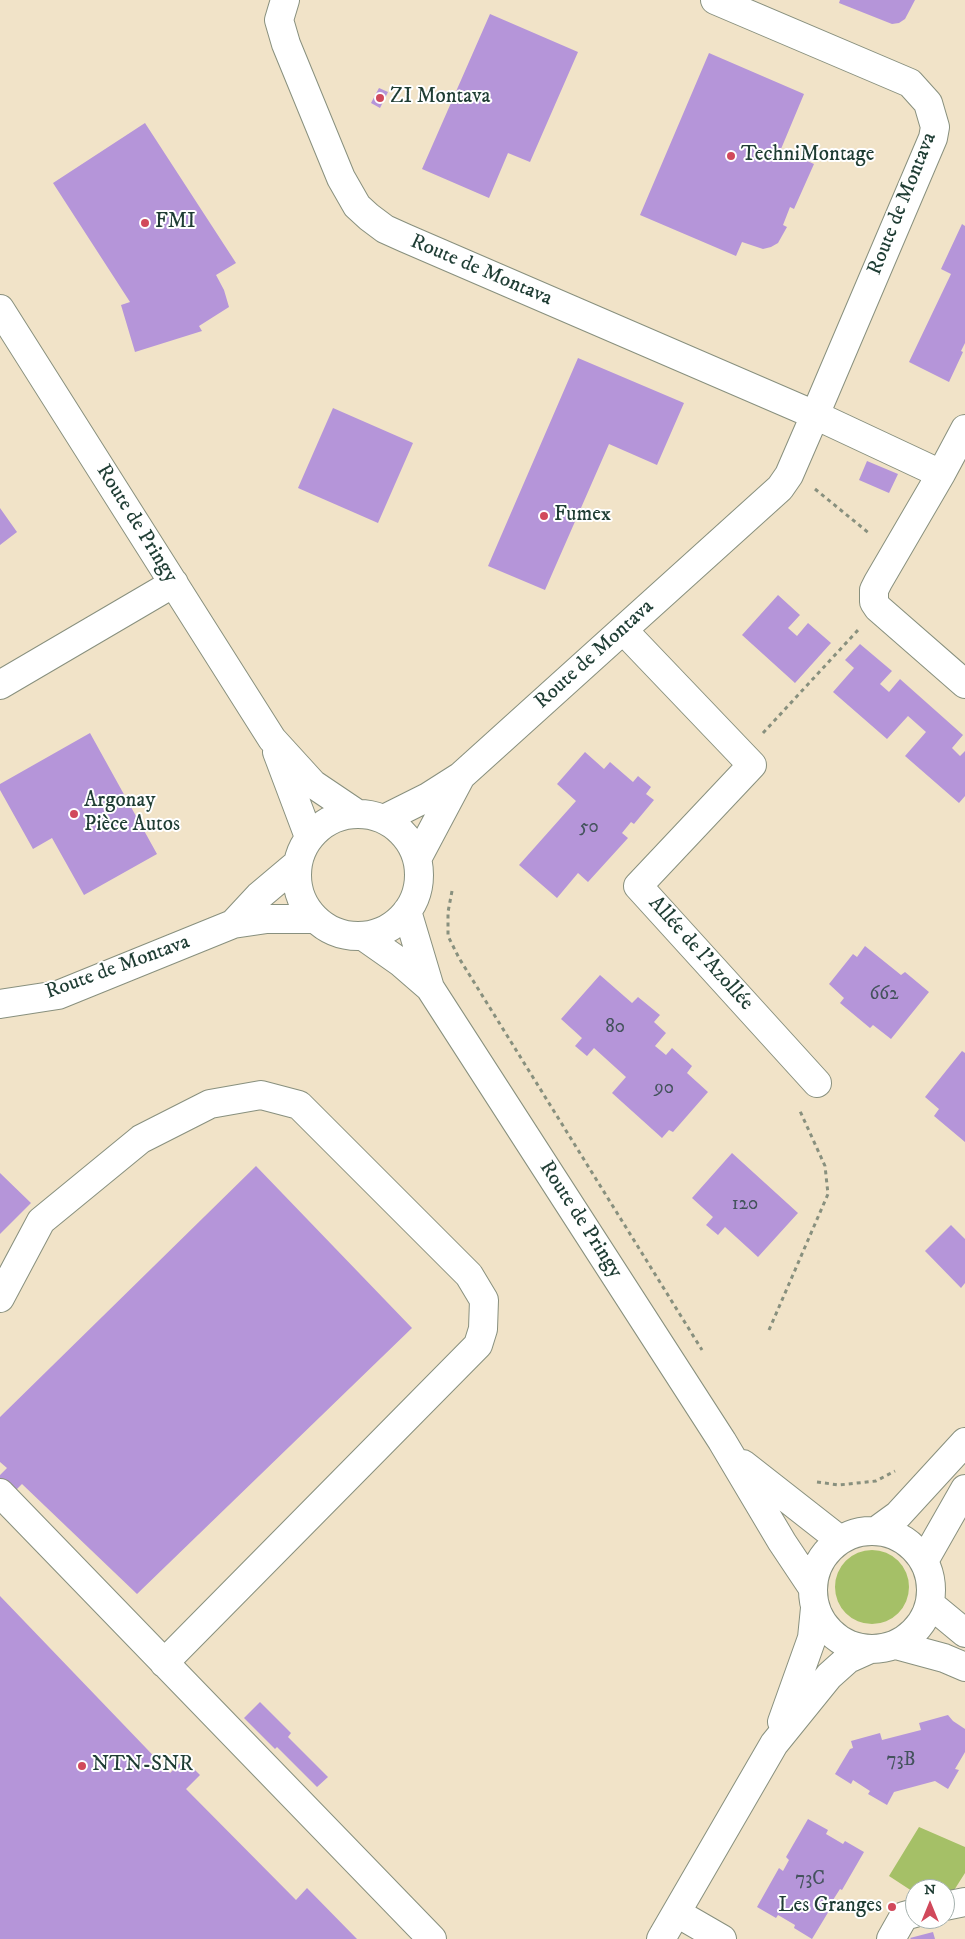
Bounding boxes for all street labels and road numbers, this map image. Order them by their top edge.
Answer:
street label: Route de Montava [863,129,943,279]
street label: Route de Montava [406,230,556,312]
street label: Route de Pringy [90,460,182,588]
street label: Route de Montava [530,595,660,715]
street label: Allée de l'Azollée [642,892,758,1016]
street label: Route de Montava [42,930,194,1006]
street label: Route de Pringy [533,1157,627,1283]

